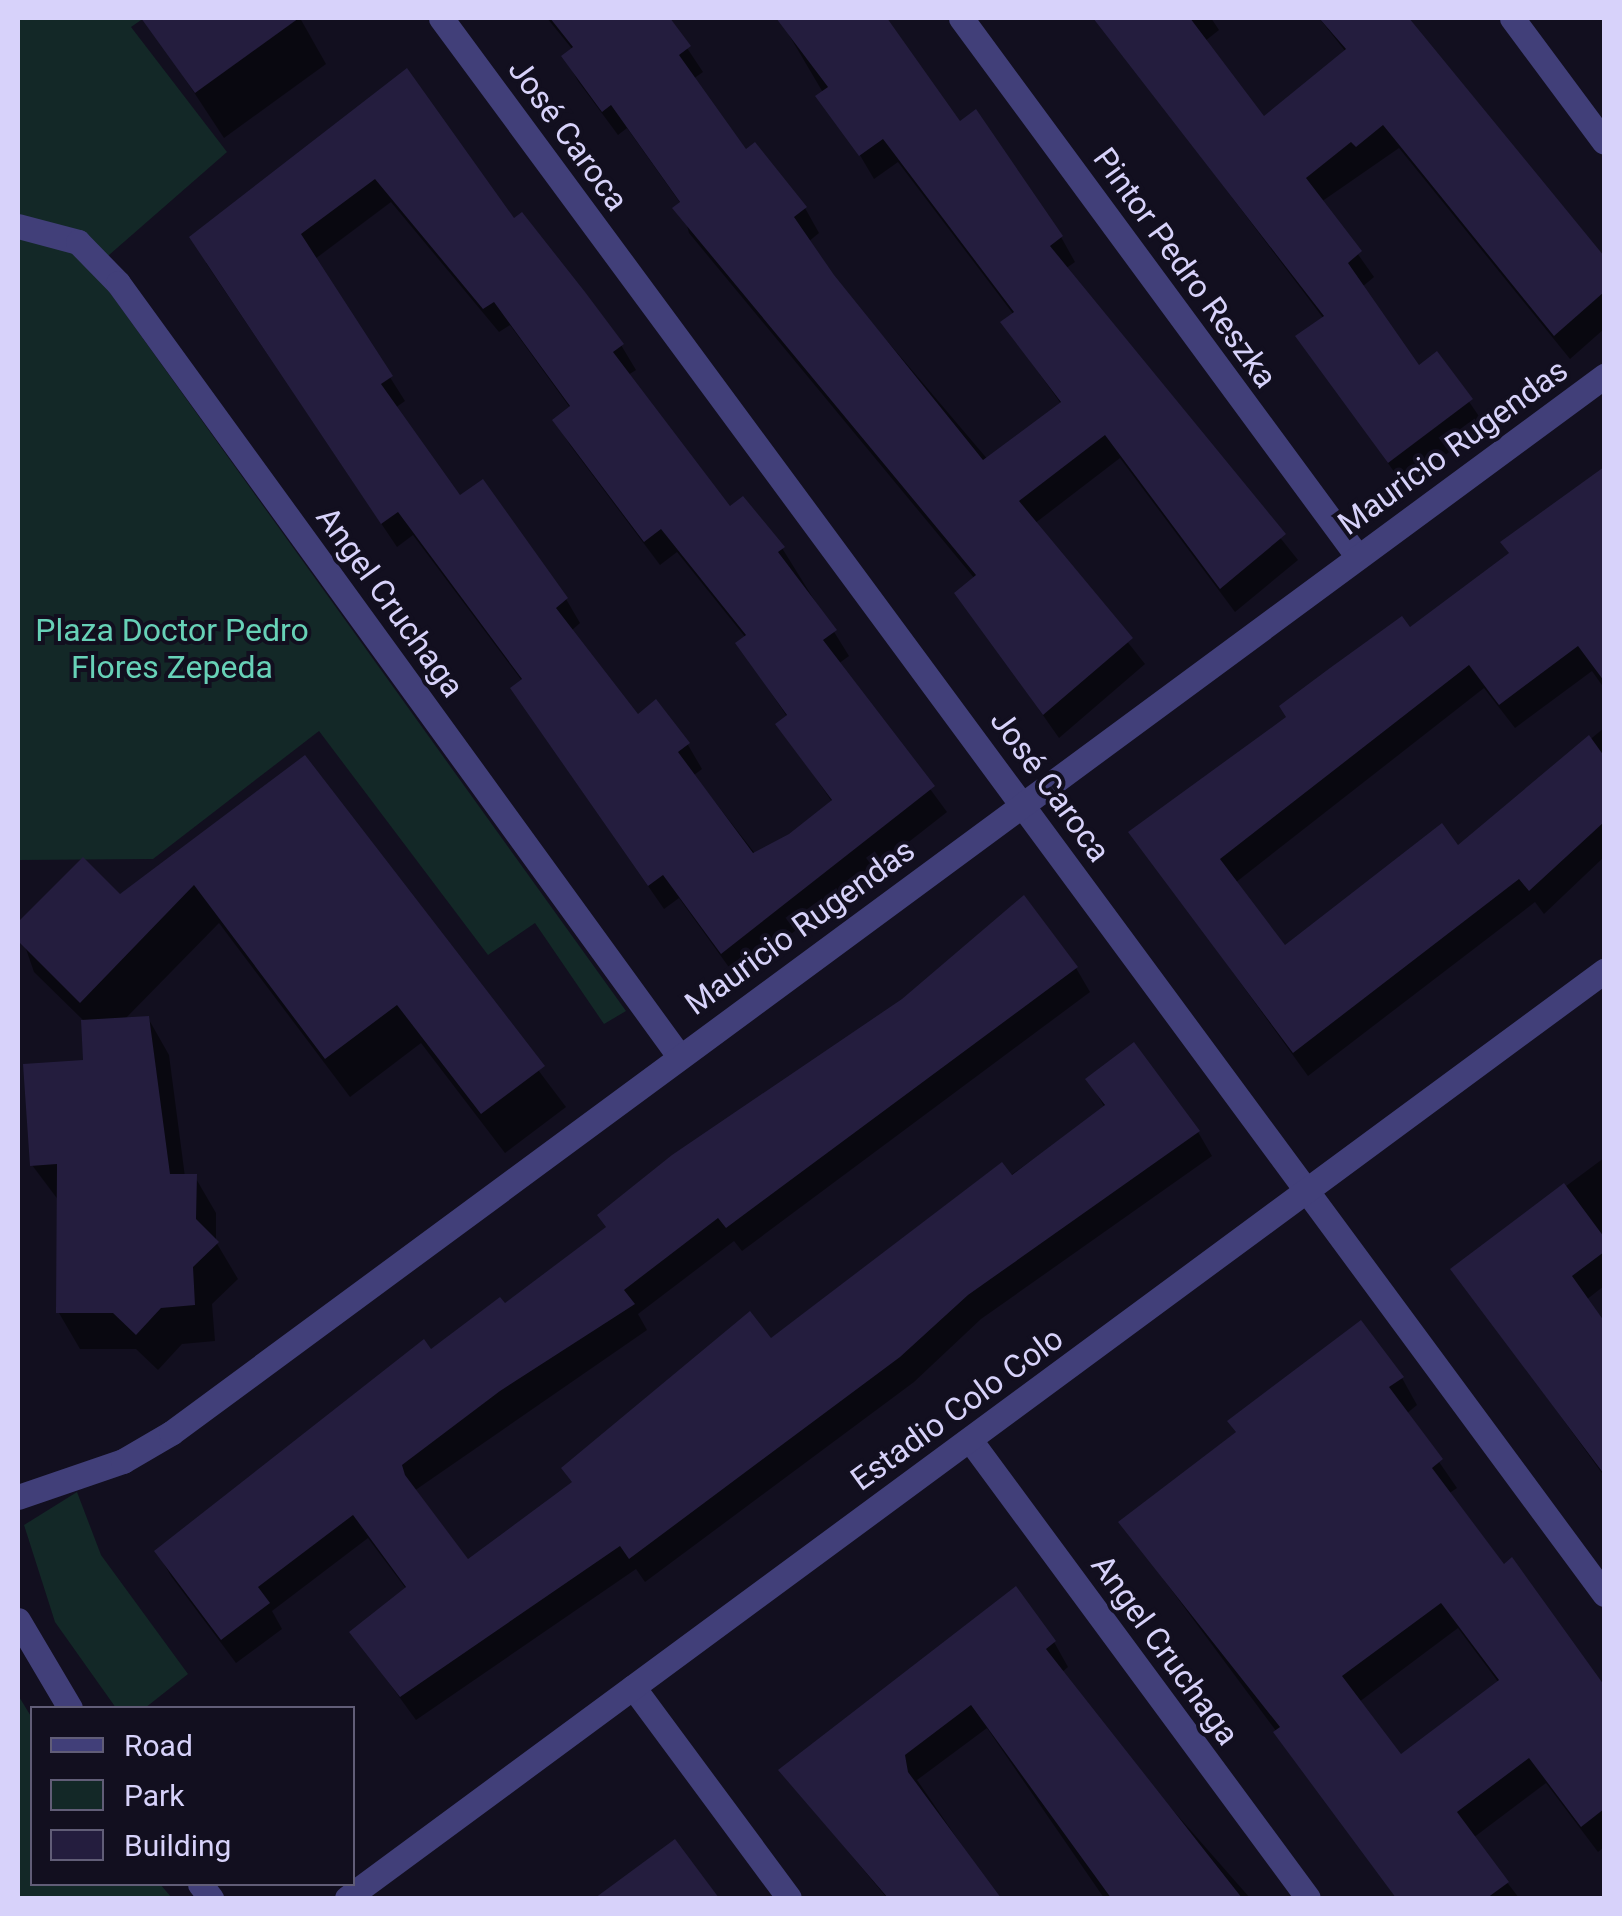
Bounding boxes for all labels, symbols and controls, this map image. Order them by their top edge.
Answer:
street label: José Caroca [500,52,636,218]
street label: Pintor Pedro Reszka [1085,141,1285,395]
street label: Mauricio Rugendas [1331,351,1575,543]
street label: Angel Cruchaga [308,499,472,705]
park label: Plaza Doctor Pedro Flores Zepeda [35,612,309,687]
street label: José Caroca [982,703,1118,869]
street label: Mauricio Rugendas [678,831,922,1023]
street label: Estadio Colo Colo [843,1319,1071,1499]
street label: Angel Cruchaga [1083,1547,1247,1753]
legend [30,1706,355,1886]
text: Road [124,1728,193,1763]
text: Park [124,1778,184,1813]
text: Building [124,1828,231,1863]

